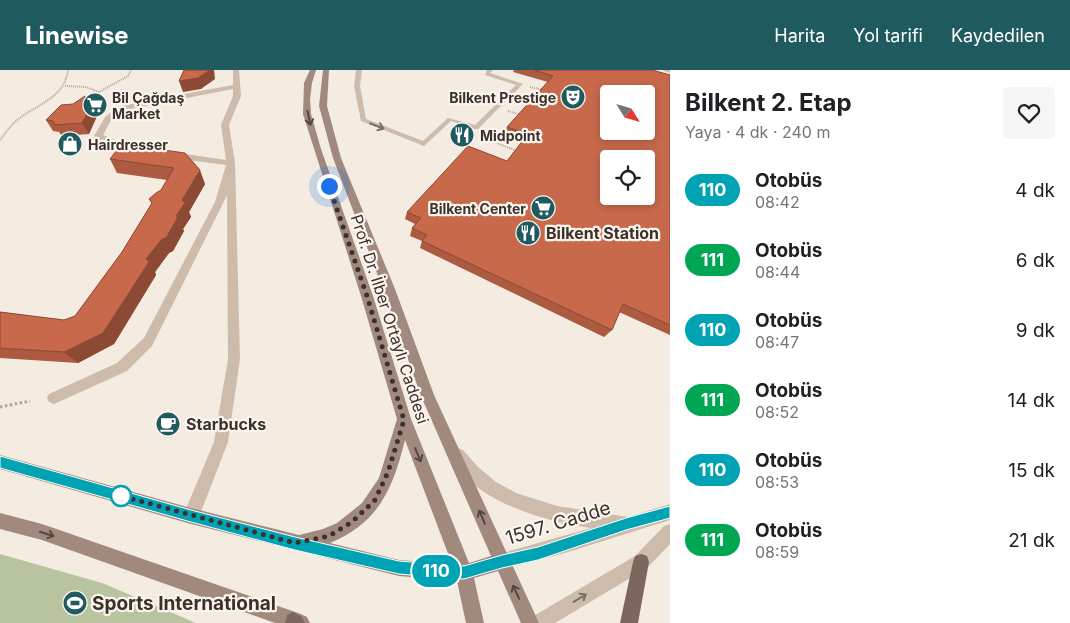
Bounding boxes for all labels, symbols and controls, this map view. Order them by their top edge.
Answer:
text: Linewise [25,21,129,50]
text: Harita [774,25,825,46]
text: Yol tarifi [853,25,923,46]
text: Kaydedilen [951,25,1045,46]
theatre icon: Bilkent Prestige [560,84,586,110]
north arrow [600,85,655,140]
map controls [600,85,655,205]
button: heart [1003,87,1055,139]
text: Bilkent 2. Etap [685,88,852,117]
place label: Bil Çağdaş Market [112,89,184,122]
place label: Bilkent Prestige [449,89,556,106]
supermarket icon: Bil Çağdaş Market [82,92,108,118]
one-way arrow [305,109,314,125]
one-way arrow [369,122,384,131]
restaurant icon: Midpoint [449,122,475,148]
text: Yaya · 4 dk · 240 m [685,122,830,142]
place label: Midpoint [480,127,541,144]
shop icon: Hairdresser [57,131,83,157]
place label: Hairdresser [88,136,168,153]
button: locate [600,150,655,205]
text: Otobüs [755,169,823,192]
your location [317,174,342,199]
text: 110 [699,179,726,200]
text: 4 dk [1015,179,1055,202]
text: 08:42 [755,192,800,212]
supermarket icon: Bilkent Center [530,195,556,221]
place label: Bilkent Center [429,200,526,217]
street label: Prof. Dr. İlber Ortaylı Caddesi [347,212,433,426]
restaurant icon: Bilkent Station [515,220,541,246]
place label: Bilkent Station [546,223,659,243]
text: Otobüs [755,239,823,262]
text: 111 [701,249,724,270]
text: 6 dk [1016,249,1055,272]
text: 08:44 [755,262,800,282]
text: Otobüs [755,309,823,332]
text: 110 [699,319,726,340]
text: 9 dk [1016,319,1055,342]
text: 08:47 [755,332,799,352]
text: Otobüs [755,379,823,402]
text: 111 [701,389,724,410]
text: 14 dk [1008,389,1055,412]
text: 08:52 [755,402,799,422]
cafe icon: Starbucks [155,411,181,437]
place label: Starbucks [186,414,266,434]
one-way arrow [414,447,424,462]
text: Otobüs [755,449,823,472]
text: 110 [699,459,726,480]
text: 15 dk [1008,459,1055,482]
text: 08:53 [755,472,799,492]
unlabelled marker [110,485,132,507]
street label: 1597. Cadde [503,496,613,550]
one-way arrow [477,510,487,525]
text: Otobüs [755,519,823,542]
one-way arrow [39,529,55,539]
text: 111 [701,529,724,550]
text: 21 dk [1008,529,1055,552]
text: 08:59 [755,542,799,562]
line badge: 110 [407,555,465,587]
text: 110 [422,560,450,581]
one-way arrow [510,585,520,600]
sports icon: Sports International [62,590,88,616]
place label: Sports International [92,592,276,615]
one-way arrow [572,593,586,603]

